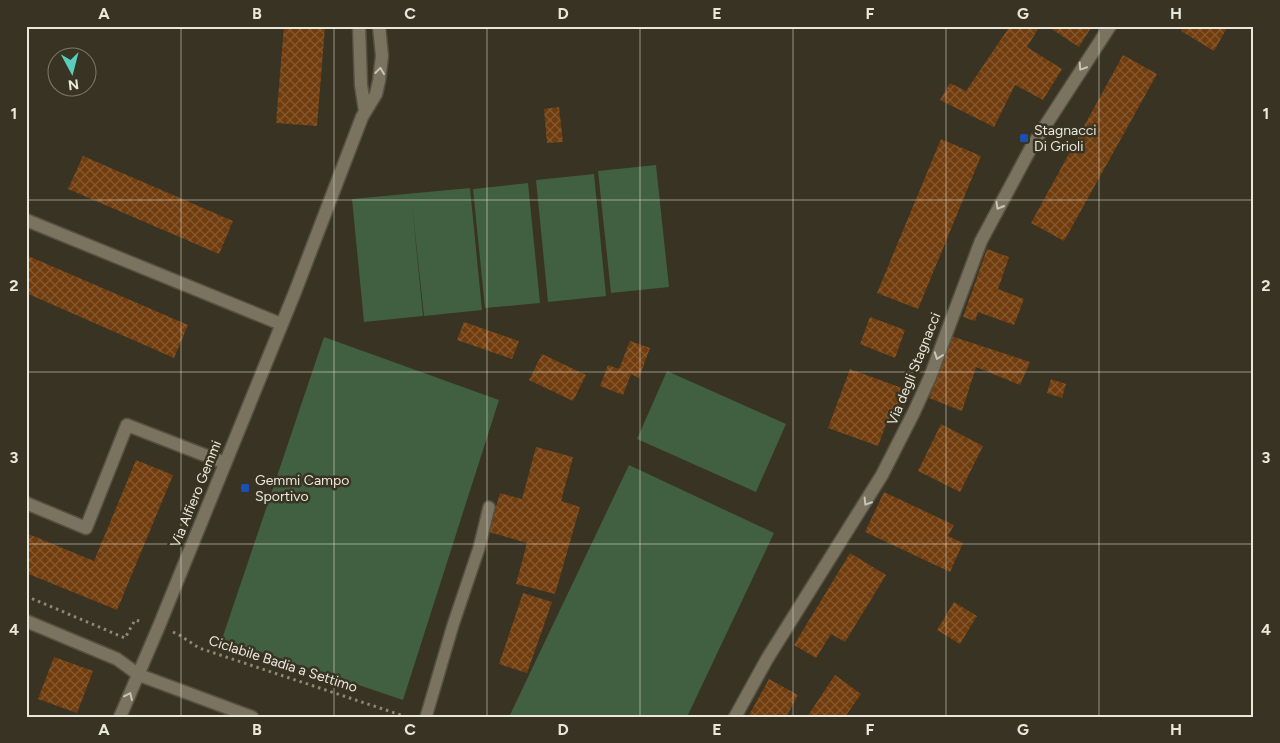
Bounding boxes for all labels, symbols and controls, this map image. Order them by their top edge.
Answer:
text: A [98,4,110,23]
text: B [252,4,262,23]
text: C [404,4,416,23]
text: D [557,4,569,23]
text: E [712,4,722,23]
text: F [866,4,875,23]
text: G [1017,4,1029,23]
text: H [1170,4,1182,23]
north arrow [48,48,98,98]
one-way arrow [1079,61,1089,70]
one-way arrow [374,66,385,74]
text: N [67,75,80,94]
text: 1 [11,104,17,123]
text: 1 [1263,104,1269,123]
place label: Stagnacci Di Grioli [1034,122,1097,155]
marker: Stagnacci Di Grioli [1018,132,1030,144]
one-way arrow [996,201,1006,210]
text: 2 [9,276,19,295]
text: 2 [1261,276,1271,295]
street label: Via degli Stagnacci [884,310,944,428]
one-way arrow [934,351,944,360]
street label: Via Alfiero Gemmi [167,438,225,550]
text: 3 [10,448,19,467]
text: 3 [1262,448,1271,467]
place label: Gemmi Campo Sportivo [255,472,349,505]
marker: Gemmi Campo Sportivo [239,482,251,494]
one-way arrow [863,497,873,506]
text: 4 [9,620,19,639]
text: 4 [1261,620,1271,639]
street label: Ciclabile Badia a Settimo [207,632,359,696]
one-way arrow [123,692,134,701]
text: A [98,720,110,739]
text: B [252,720,262,739]
text: C [404,720,416,739]
text: D [557,720,569,739]
text: E [712,720,722,739]
text: F [866,720,875,739]
text: G [1017,720,1029,739]
text: H [1170,720,1182,739]

